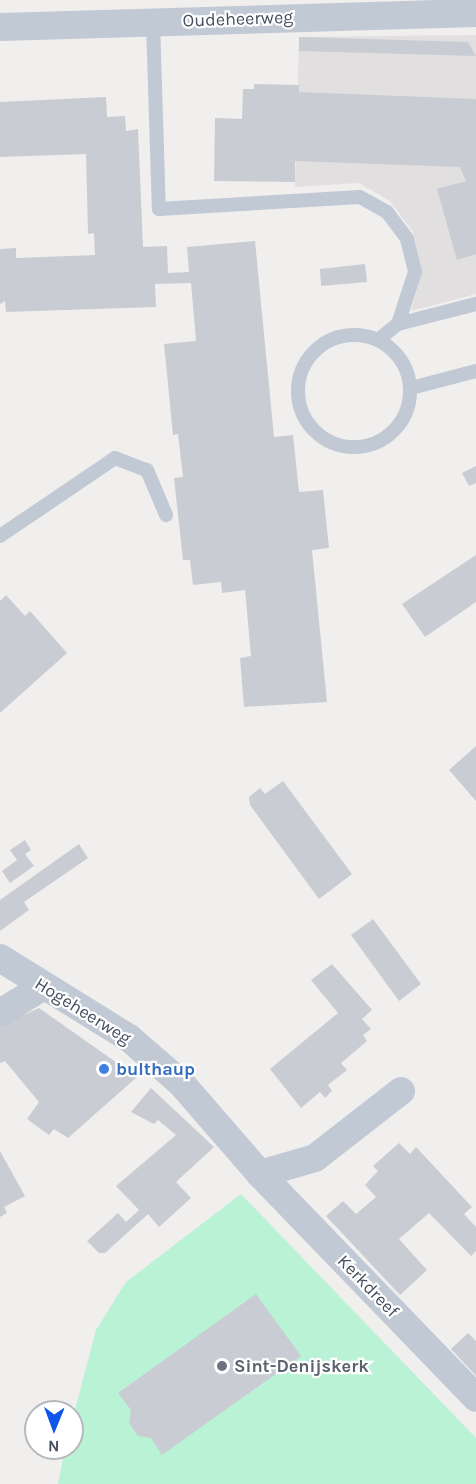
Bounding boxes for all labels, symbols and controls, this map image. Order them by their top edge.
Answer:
street label: Oudeheerweg [182,6,294,32]
street label: Hogeheerweg [31,973,135,1049]
place label: bulthaup [116,1058,195,1080]
marker: bulthaup [97,1062,111,1076]
street label: Kerkdreef [333,1250,403,1322]
place label: Sint-Denijskerk [234,1355,369,1377]
marker: Sint-Denijskerk [215,1359,229,1373]
north arrow [24,1400,84,1460]
text: N [48,1437,60,1456]

